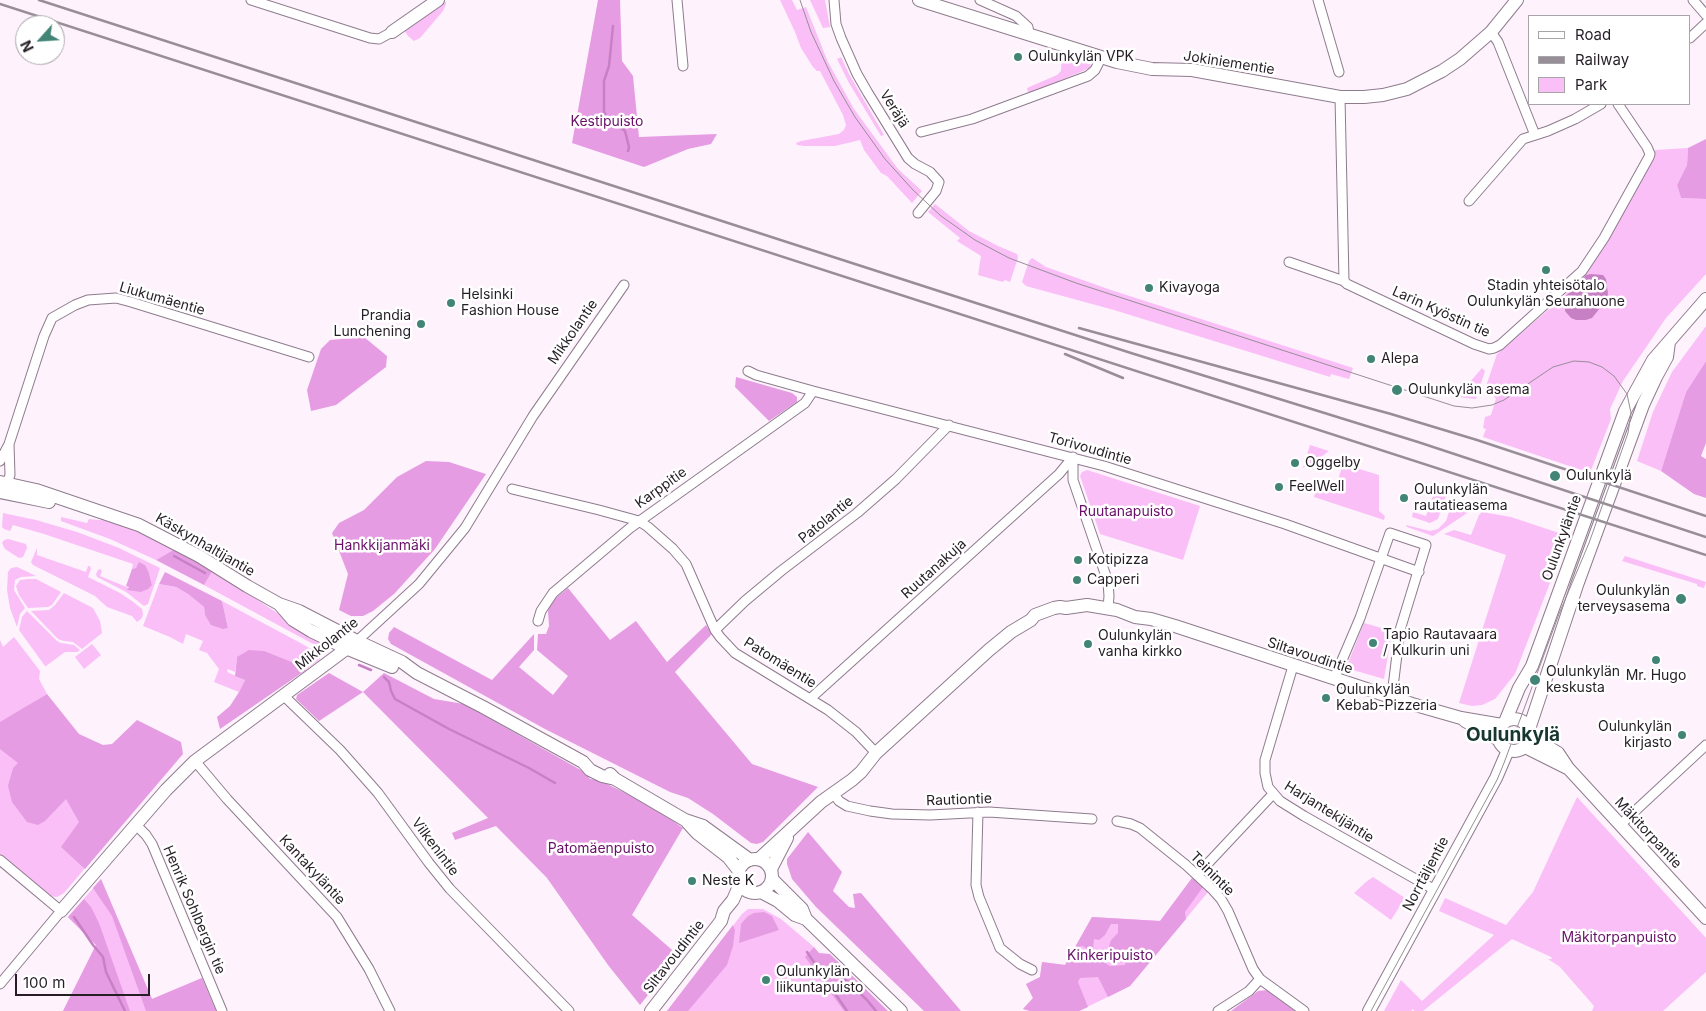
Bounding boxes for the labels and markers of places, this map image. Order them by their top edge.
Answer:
place label: Oulunkylän VPK [1028,49,1134,65]
marker: Oulunkylän VPK [1012,51,1024,63]
marker: Stadin yhteisötalo Oulunkylän Seurahuone [1540,264,1552,276]
place label: Stadin yhteisötalo Oulunkylän Seurahuone [1467,278,1625,310]
place label: Kivayoga [1159,280,1220,296]
marker: Kivayoga [1143,282,1155,294]
place label: Helsinki Fashion House [461,287,559,320]
marker: Helsinki Fashion House [445,297,457,309]
place label: Prandia Lunchening [334,308,411,341]
marker: Prandia Lunchening [415,318,427,330]
place label: Alepa [1381,351,1419,367]
marker: Alepa [1365,353,1377,365]
place label: Oulunkylän asema [1408,382,1530,398]
marker: Oulunkylän asema [1390,383,1404,397]
place label: Oggelby [1305,455,1361,471]
marker: Oggelby [1289,457,1301,469]
place label: Oulunkylä [1566,468,1632,484]
marker: Oulunkylä [1548,469,1562,483]
place label: FeelWell [1289,479,1344,495]
marker: FeelWell [1273,481,1285,493]
place label: Oulunkylän rautatieasema [1414,482,1508,514]
marker: Oulunkylän rautatieasema [1398,492,1410,504]
place label: Kotipizza [1088,552,1149,568]
marker: Kotipizza [1072,554,1084,566]
place label: Capperi [1087,572,1139,588]
marker: Capperi [1071,574,1083,586]
place label: Oulunkylän terveysasema [1578,583,1670,616]
marker: Oulunkylän terveysasema [1674,592,1688,606]
place label: Tapio Rautavaara / Kulkurin uni [1383,627,1497,660]
place label: Oulunkylän vanha kirkko [1098,628,1182,660]
marker: Tapio Rautavaara / Kulkurin uni [1367,637,1379,649]
marker: Oulunkylän vanha kirkko [1082,638,1094,650]
marker: Mr. Hugo [1650,654,1662,666]
place label: Oulunkylän keskusta [1546,664,1620,696]
place label: Mr. Hugo [1626,668,1686,684]
marker: Oulunkylän keskusta [1528,673,1542,687]
place label: Oulunkylän Kebab-Pizzeria [1336,682,1437,714]
marker: Oulunkylän Kebab-Pizzeria [1320,692,1332,704]
place label: Oulunkylän kirjasto [1598,719,1672,752]
marker: Oulunkylän kirjasto [1676,729,1688,741]
place label: Neste K [702,873,754,889]
marker: Neste K [686,875,698,887]
place label: Oulunkylän liikuntapuisto [776,964,863,996]
marker: Oulunkylän liikuntapuisto [760,974,772,986]

